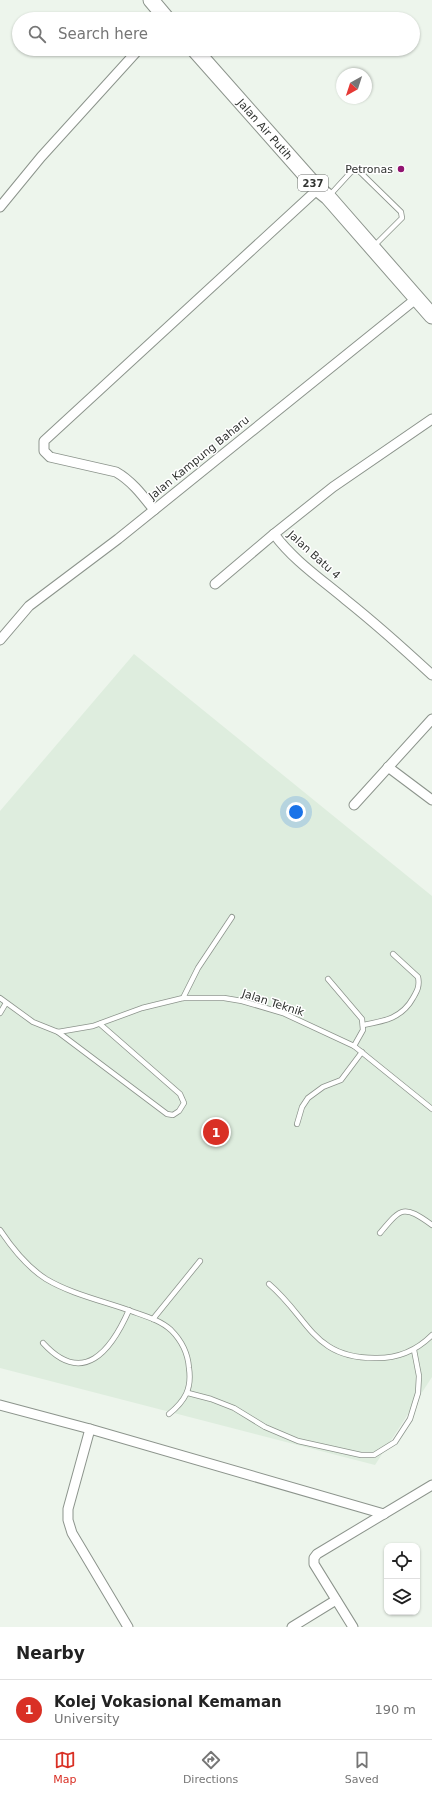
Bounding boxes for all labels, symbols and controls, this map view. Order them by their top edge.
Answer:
search box [12,12,420,56]
icon: search [26,23,48,45]
text: Search here [58,25,148,43]
north arrow [336,68,372,104]
street label: Jalan Air Putih [234,95,295,162]
place label: Petronas [345,163,393,176]
marker: Petronas [396,164,406,174]
road number: 237 [298,175,328,191]
street label: Jalan Kampung Baharu [145,413,252,503]
street label: Jalan Batu 4 [284,527,343,582]
your location [286,802,306,822]
street label: Jalan Teknik [239,987,306,1019]
pin: 1 [203,1117,229,1147]
map controls [384,1543,420,1615]
button: locate [384,1543,420,1579]
button: layers [384,1579,420,1615]
text: Nearby [16,1643,85,1663]
text: Kolej Vokasional Kemaman [54,1693,282,1711]
text: 1 [24,1702,34,1717]
text: 190 m [374,1702,416,1717]
text: University [54,1711,120,1726]
tab: Map [53,1749,76,1786]
tab: Directions [183,1749,238,1786]
tab: Saved [345,1749,379,1786]

